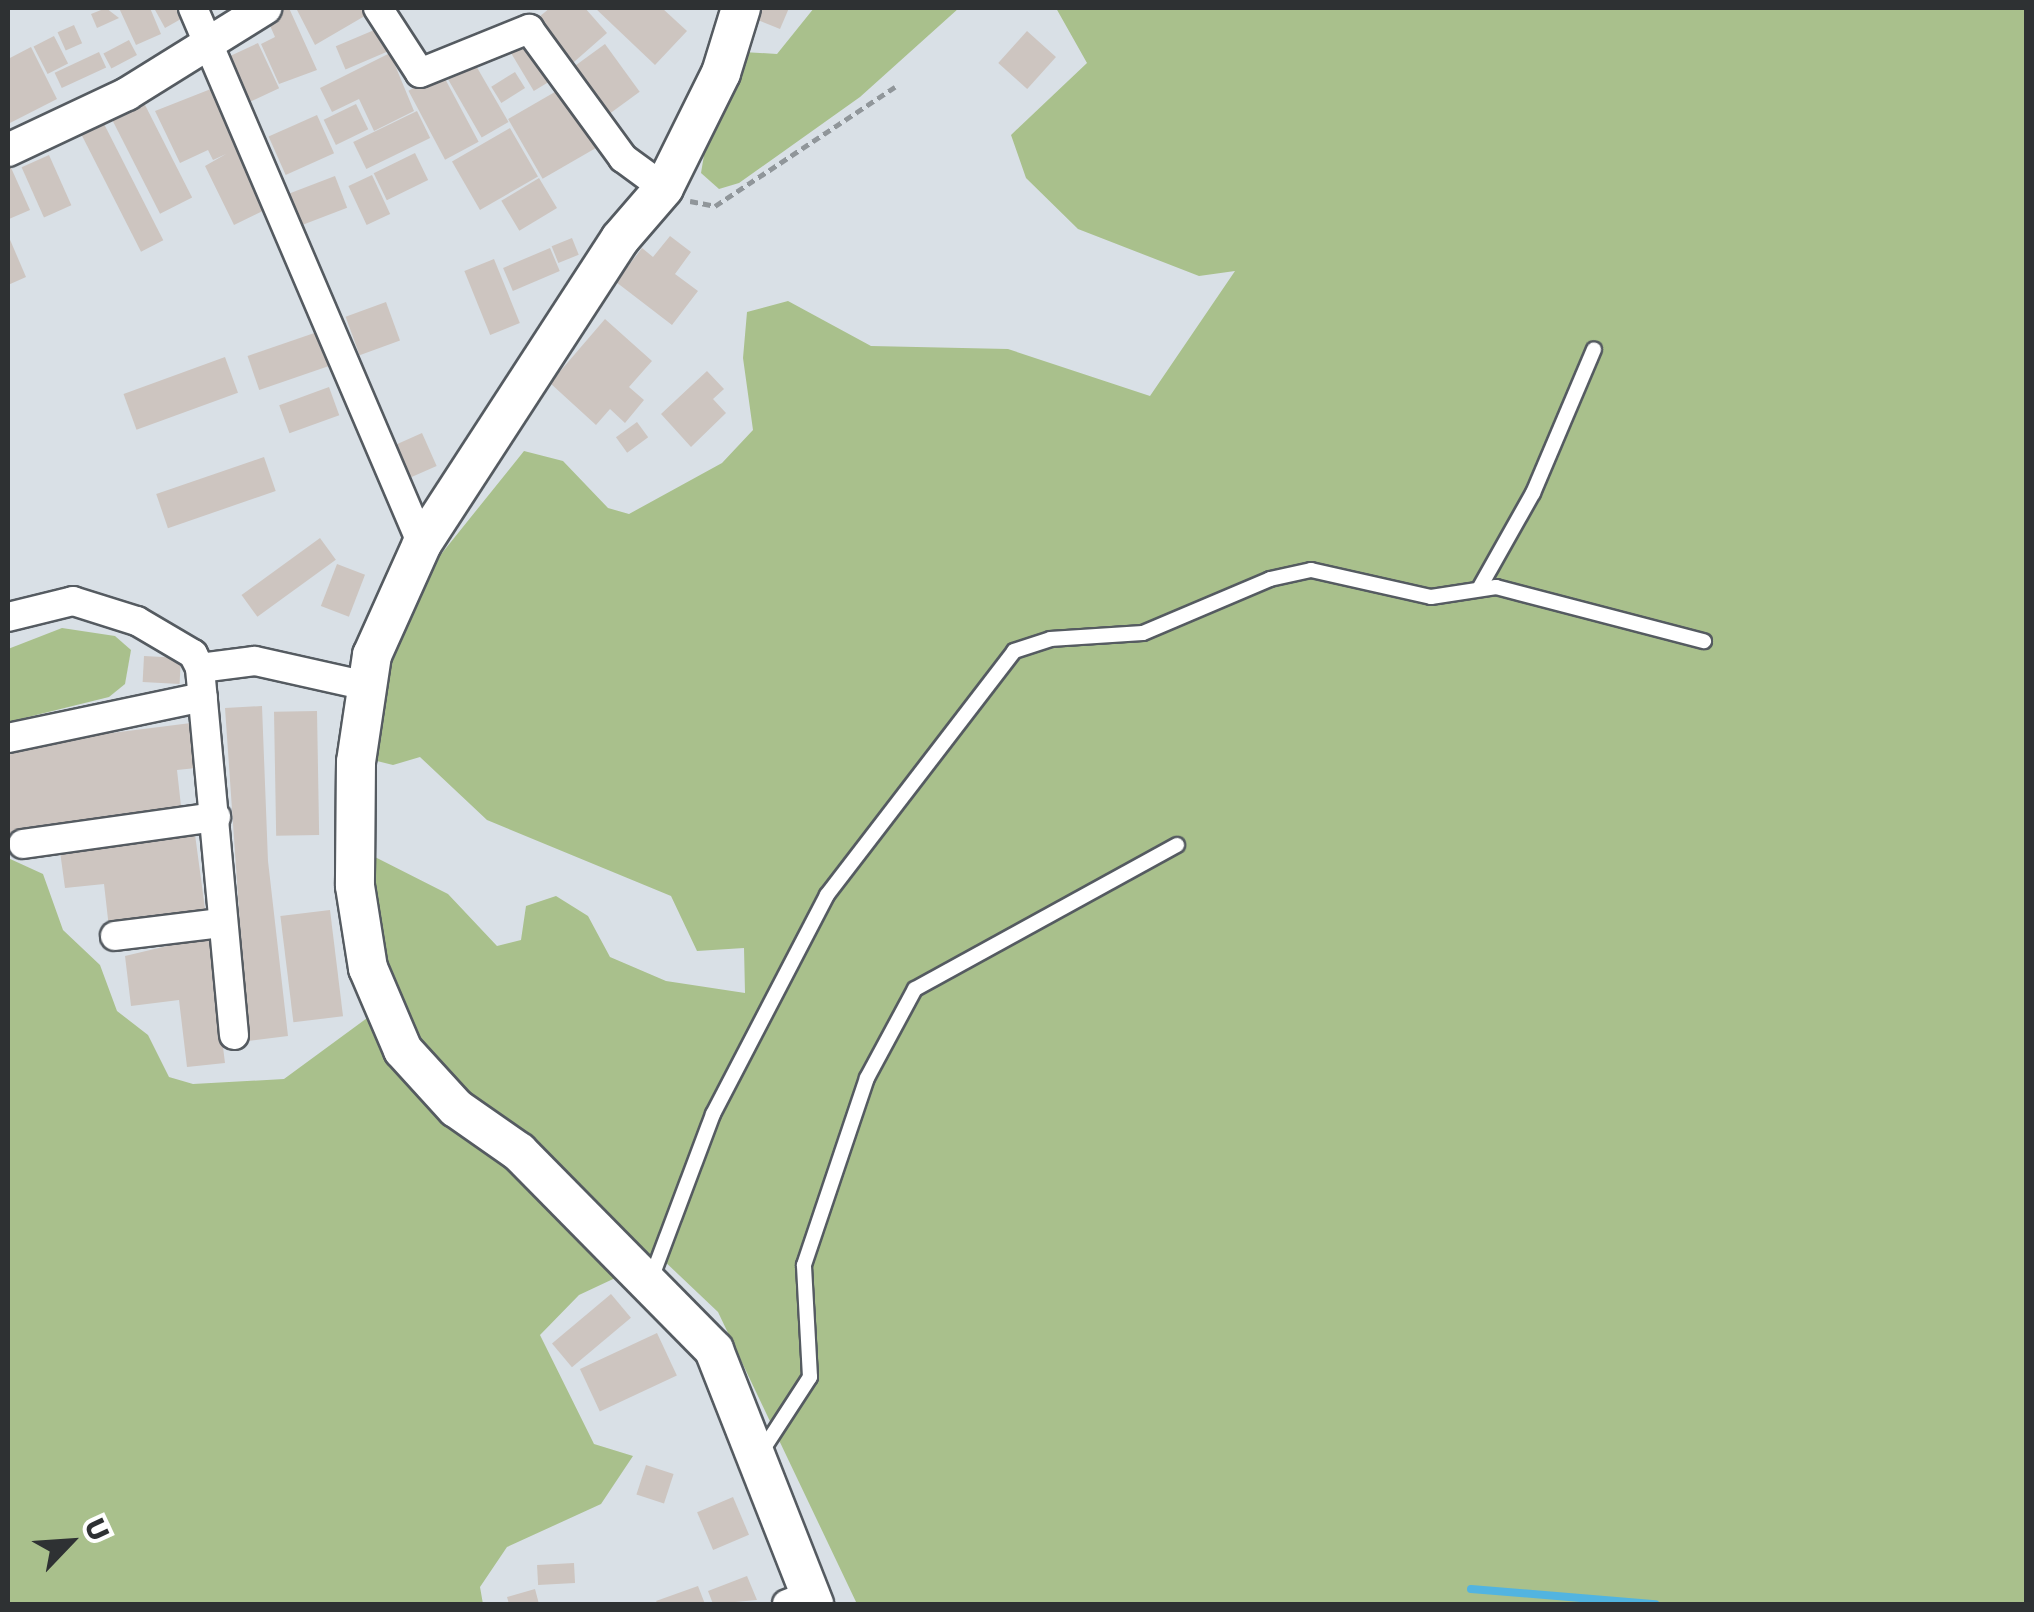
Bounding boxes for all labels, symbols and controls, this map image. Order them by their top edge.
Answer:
north arrow [20,1492,120,1592]
text: U [78,1513,117,1545]

